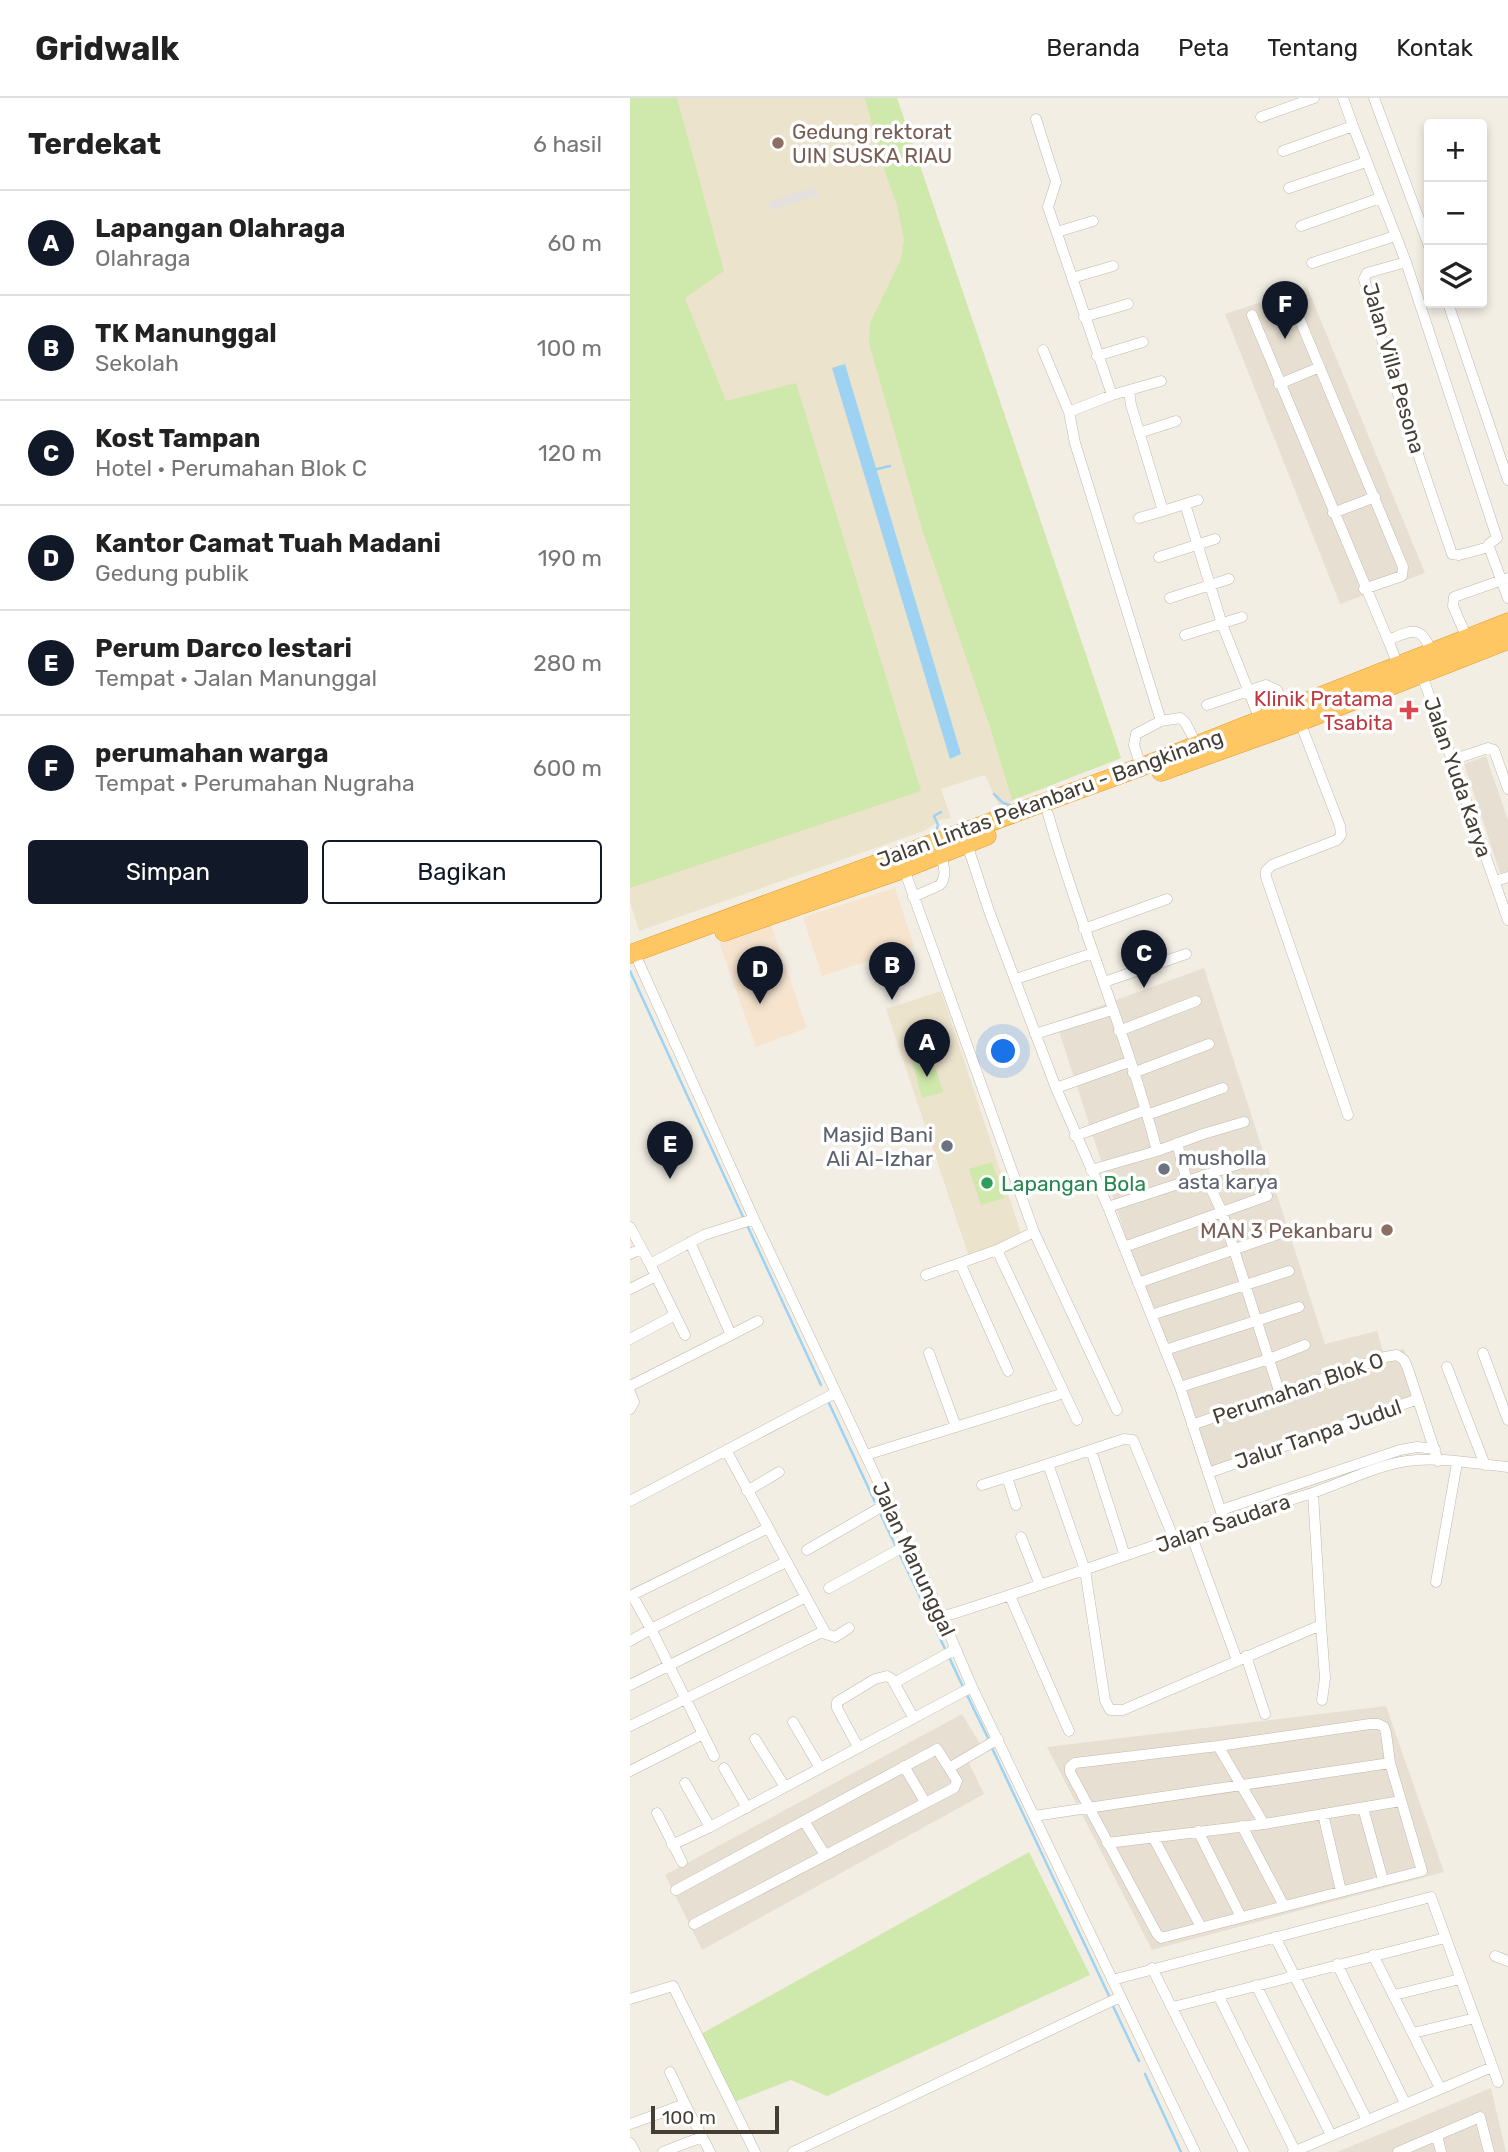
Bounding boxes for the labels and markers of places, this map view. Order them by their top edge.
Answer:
place label: Gedung rektorat UIN SUSKA RIAU [792,119,952,168]
marker: Gedung rektorat UIN SUSKA RIAU [770,135,786,151]
pin: F [1262,281,1308,339]
place label: Klinik Pratama Tsabita [1254,686,1393,735]
marker: Klinik Pratama Tsabita [1399,700,1419,720]
pin: C [1121,930,1167,988]
pin: B [869,942,915,1000]
pin: D [737,946,783,1004]
pin: A [904,1019,950,1077]
pin: E [647,1121,693,1179]
place label: Masjid Bani Ali Al-Izhar [823,1122,933,1171]
marker: Masjid Bani Ali Al-Izhar [939,1138,955,1154]
place label: musholla asta karya [1178,1145,1278,1194]
marker: musholla asta karya [1156,1161,1172,1177]
place label: Lapangan Bola [1001,1171,1146,1196]
marker: Lapangan Bola [979,1175,995,1191]
place label: MAN 3 Pekanbaru [1200,1218,1373,1243]
marker: MAN 3 Pekanbaru [1379,1222,1395,1238]

